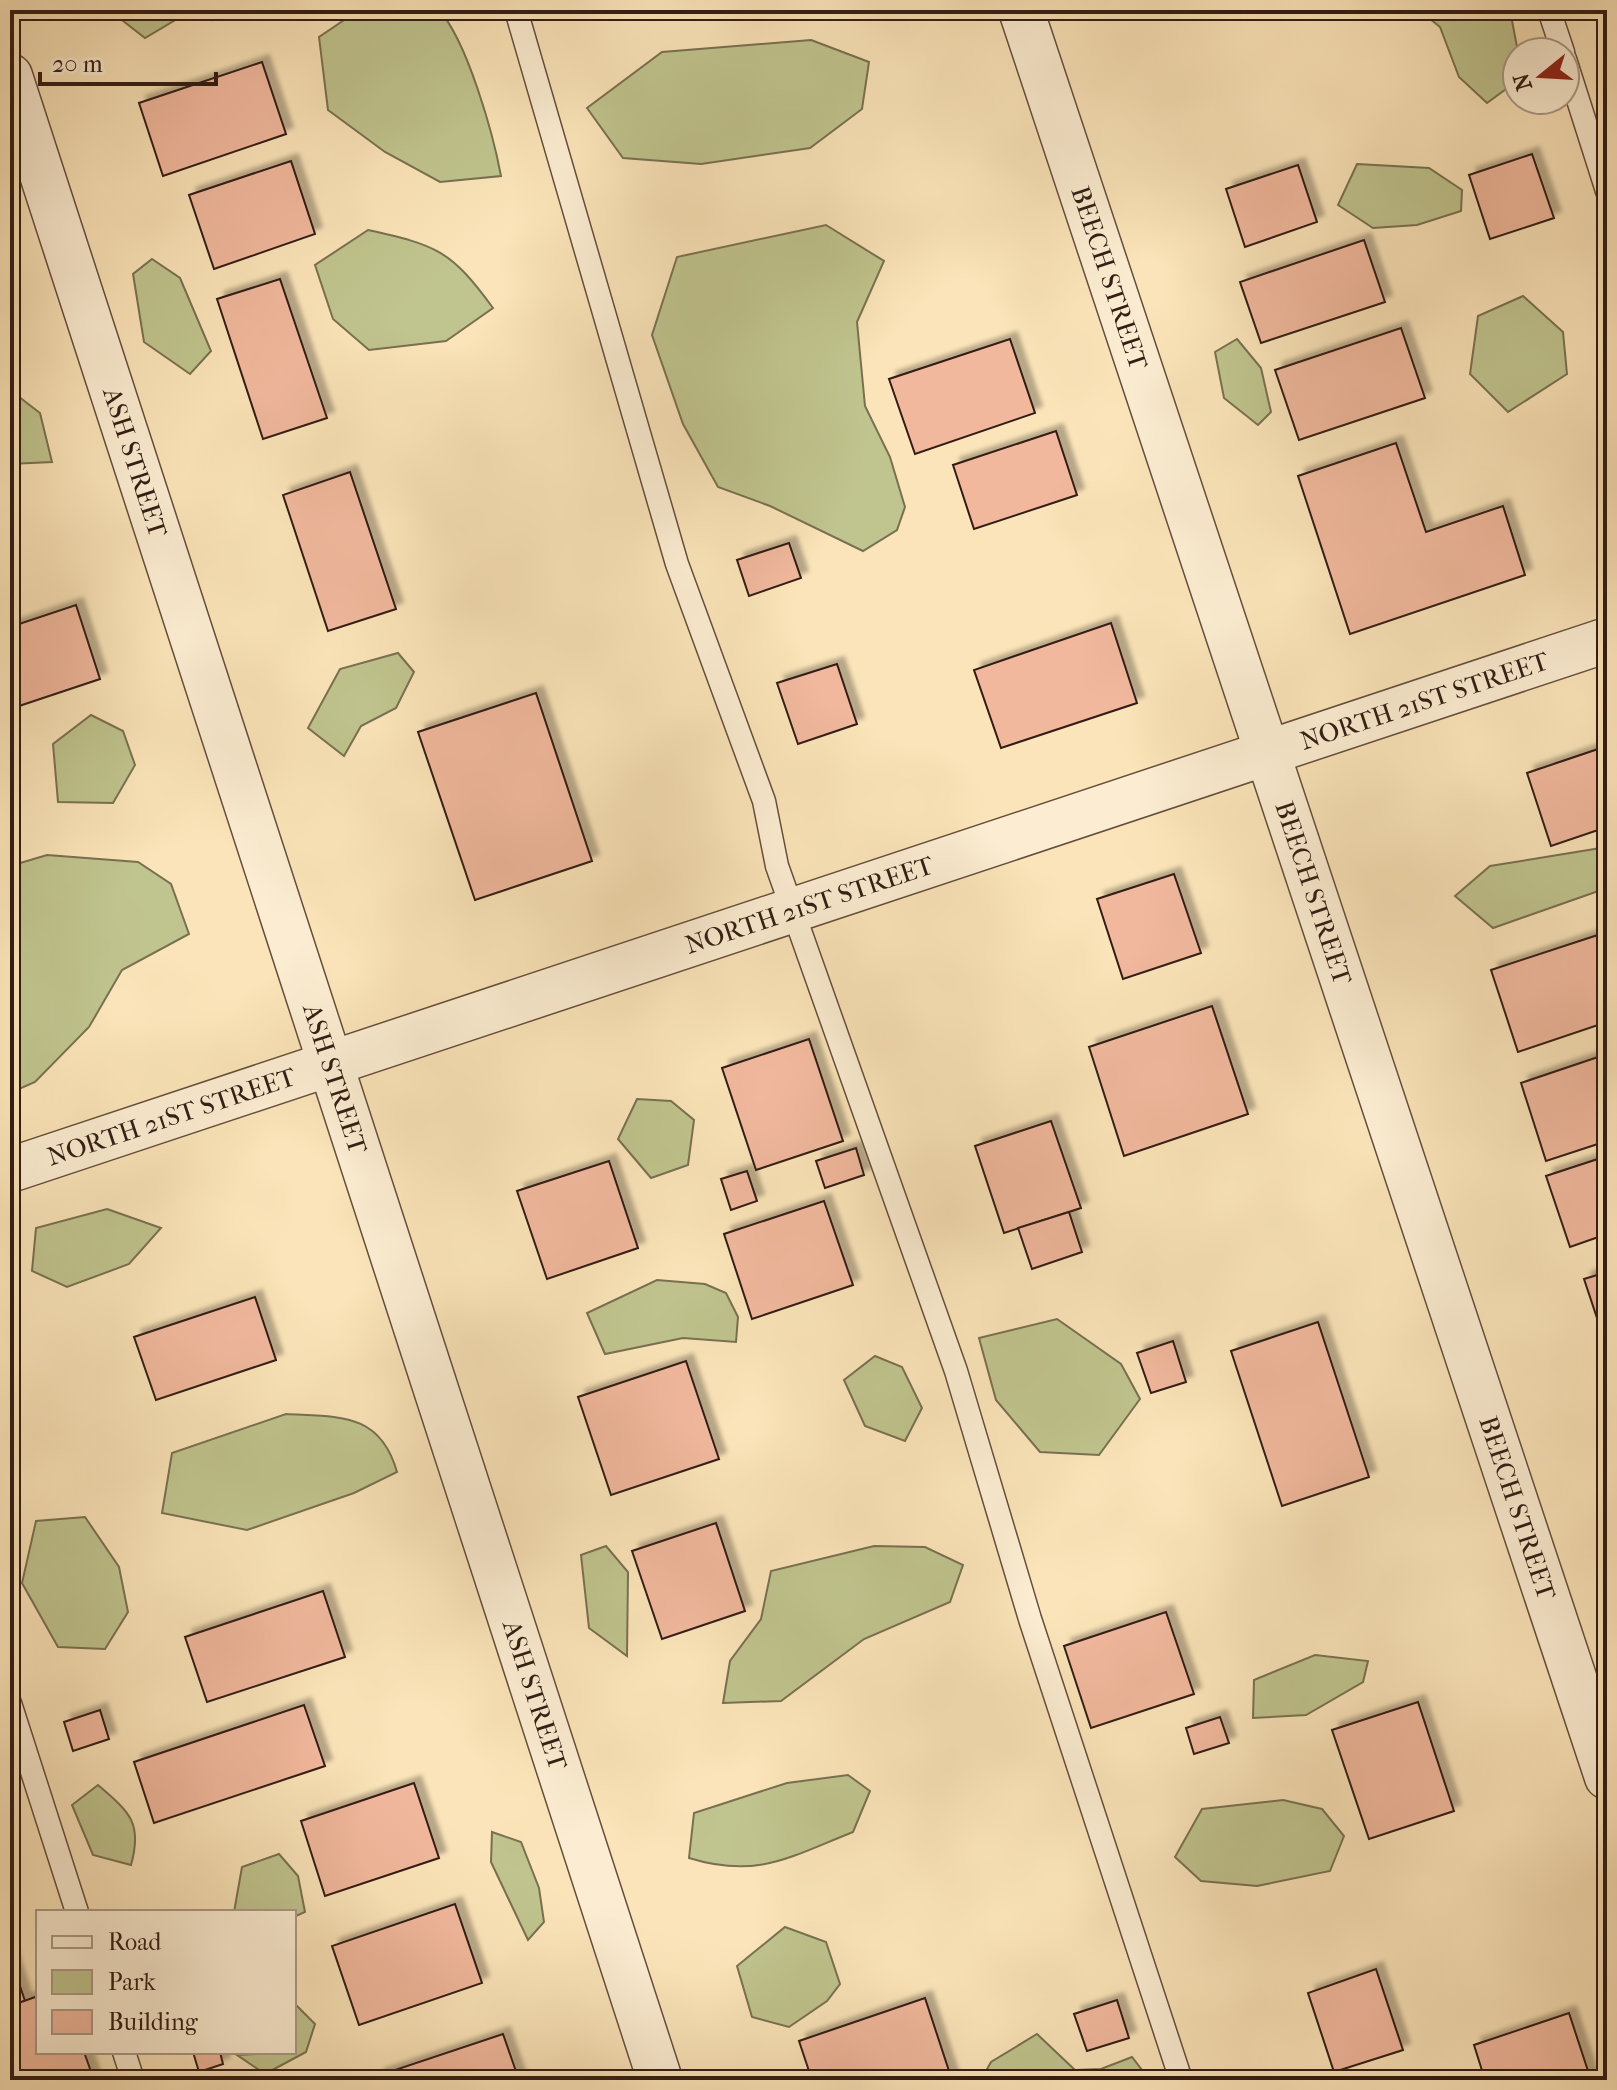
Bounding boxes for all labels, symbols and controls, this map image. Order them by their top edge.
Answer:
scale bar [40,36,216,86]
north arrow [1501,36,1581,116]
text: 20 m [52,50,103,78]
text: N [1508,70,1538,94]
street label: BEECH STREET [1065,182,1155,374]
street label: ASH STREET [96,382,174,541]
street label: NORTH 21ST STREET [1296,645,1553,756]
street label: BEECH STREET [1269,797,1359,989]
street label: NORTH 21ST STREET [681,849,938,960]
street label: ASH STREET [296,999,374,1158]
street label: NORTH 21ST STREET [43,1061,300,1172]
street label: BEECH STREET [1473,1412,1563,1604]
street label: ASH STREET [496,1615,574,1774]
legend [36,1910,296,2054]
text: Road [108,1928,162,1956]
text: Park [108,1968,156,1996]
text: Building [108,2008,199,2036]

